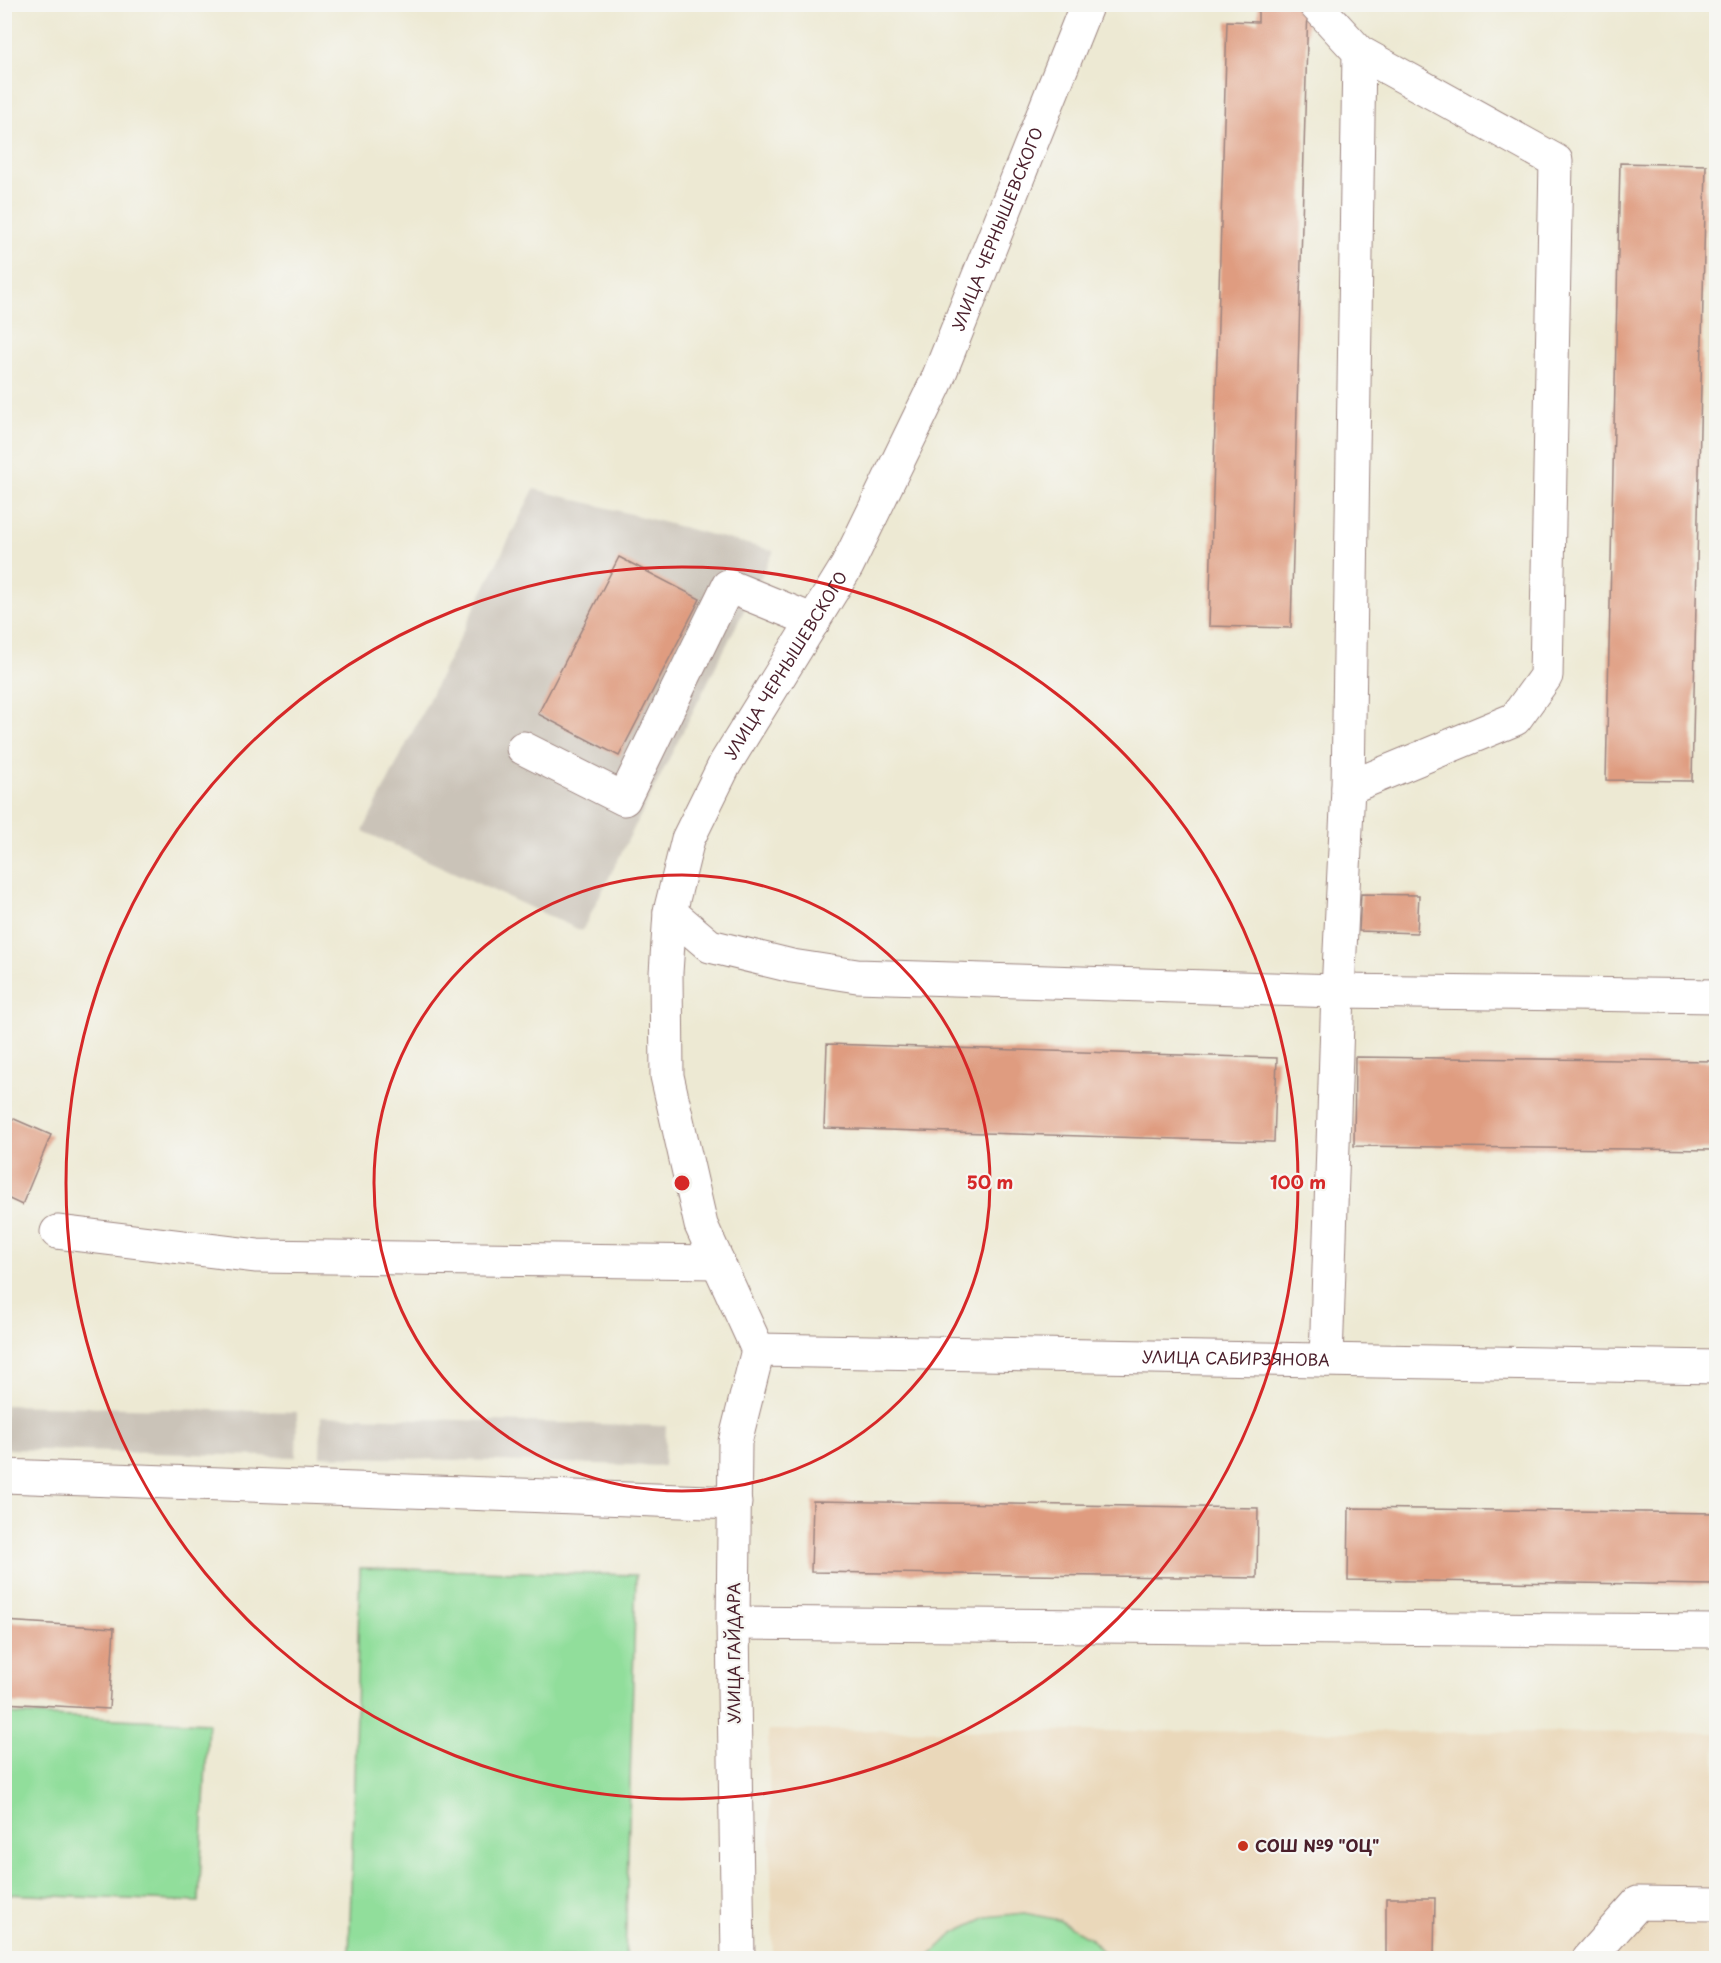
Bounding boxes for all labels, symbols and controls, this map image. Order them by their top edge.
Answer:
street label: УЛИЦА ЧЕРНЫШЕВСКОГО [945,123,1048,334]
street label: УЛИЦА ЧЕРНЫШЕВСКОГО [718,566,852,764]
text: 50 m [967,1168,1013,1195]
text: 100 m [1270,1168,1326,1195]
centre of rings [672,1173,692,1193]
street label: УЛИЦА САБИРЗЯНОВА [1142,1344,1330,1371]
street label: УЛИЦА ГАЙДАРА [721,1582,745,1724]
place label: СОШ №9 "ОЦ" [1255,1833,1379,1857]
marker: СОШ №9 "ОЦ" [1236,1839,1250,1853]

